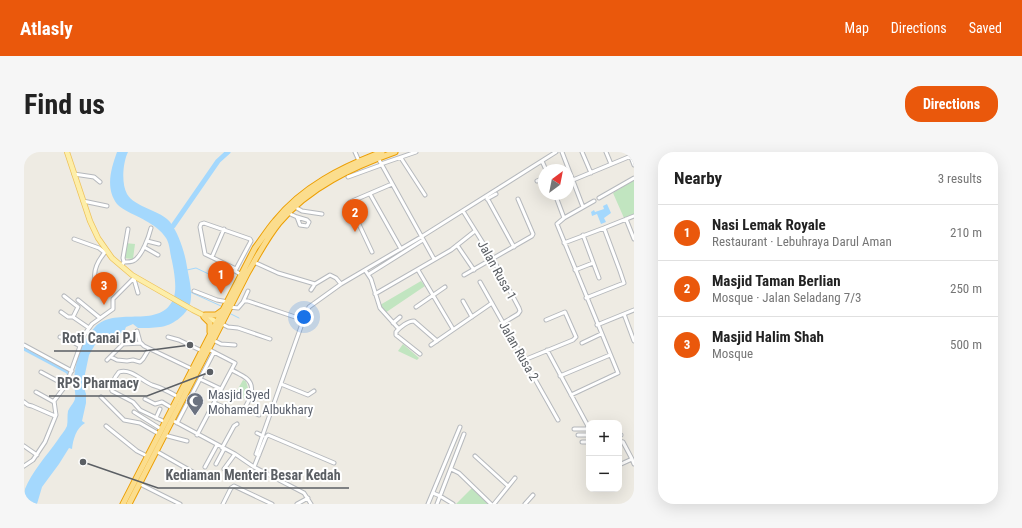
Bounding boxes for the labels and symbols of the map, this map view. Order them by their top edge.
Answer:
north arrow [538,164,574,200]
pin: 2 [342,199,368,232]
street label: Jalan Rusa 1 [475,238,519,302]
pin: 1 [208,261,234,294]
pin: 3 [91,272,117,305]
your location [294,307,314,327]
street label: Jalan Rusa 2 [496,319,542,383]
callout: Roti Canai PJ [54,325,144,351]
text: Roti Canai PJ [62,330,136,346]
callout: RPS Pharmacy [49,370,147,396]
text: RPS Pharmacy [57,375,140,391]
place label: Masjid Syed Mohamed Albukhary [208,387,314,417]
mosque icon: Masjid Syed Mohamed Albukhary [185,391,205,416]
callout: Kediaman Menteri Besar Kedah [158,462,349,488]
text: Kediaman Menteri Besar Kedah [165,467,341,483]

